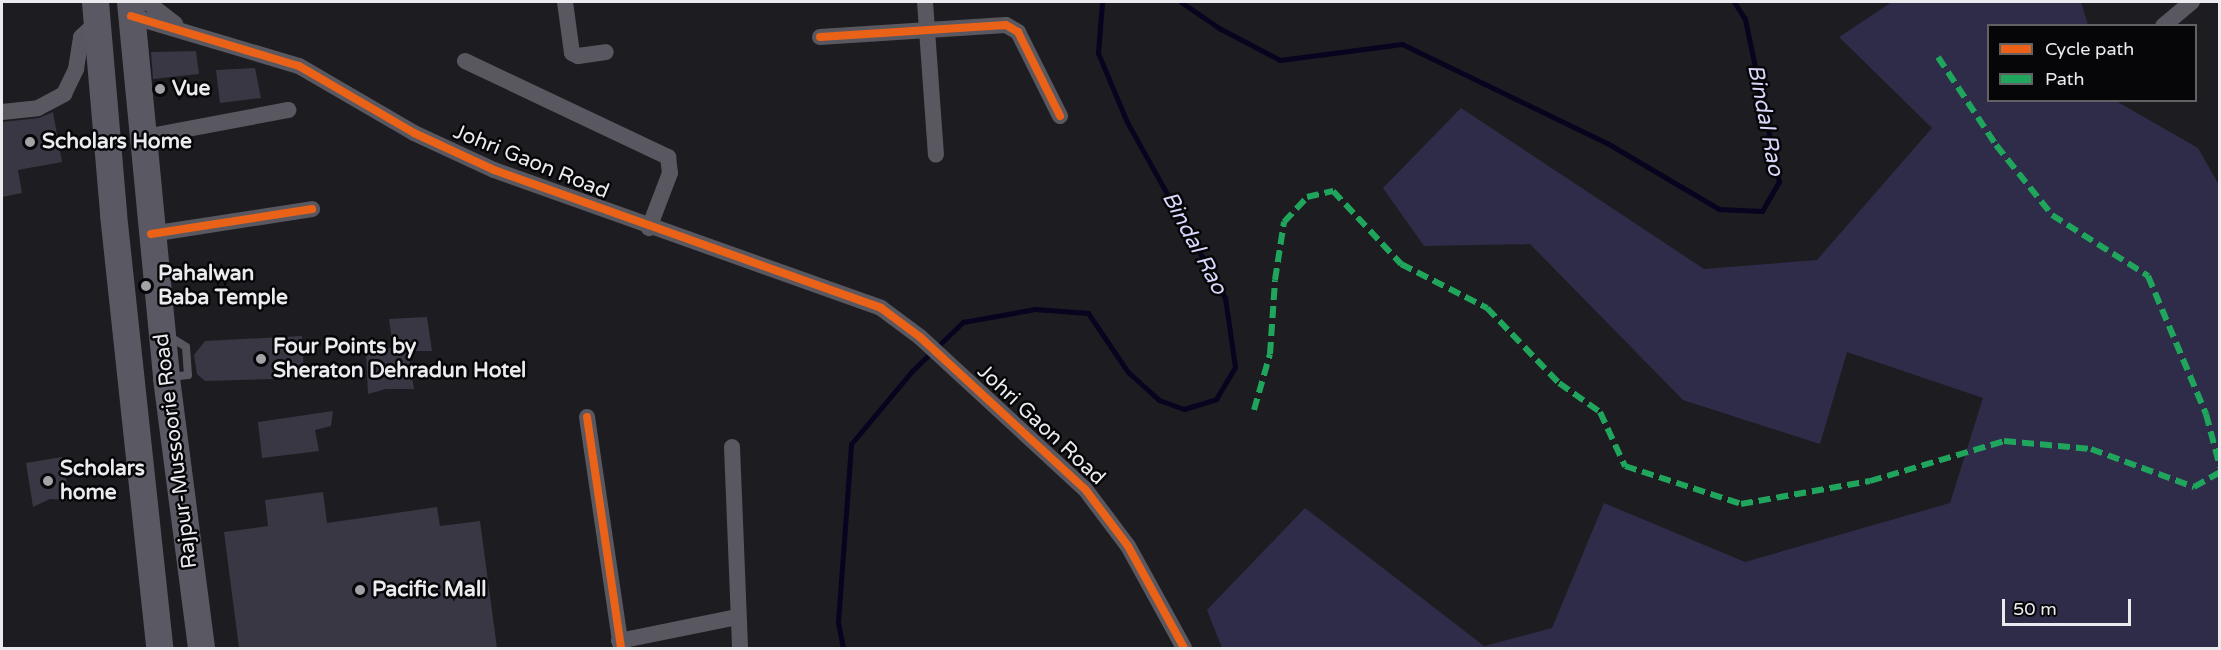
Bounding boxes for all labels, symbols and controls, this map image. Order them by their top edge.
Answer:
legend [1987,24,2197,102]
text: Cycle path [2045,38,2134,60]
water label: Bindal Rao [1741,62,1789,178]
text: Path [2045,68,2084,90]
place label: Vue [172,76,210,102]
marker: Vue [153,82,167,96]
street label: Johri Gaon Road [450,119,612,205]
place label: Scholars Home [42,129,192,155]
marker: Scholars Home [23,135,37,149]
water label: Bindal Rao [1156,187,1232,299]
place label: Pahalwan Baba Temple [158,261,288,311]
marker: Pahalwan Baba Temple [139,279,153,293]
street label: Rajpur-Mussoorie Road [149,332,203,570]
place label: Four Points by Sheraton Dehradun Hotel [273,334,526,384]
marker: Four Points by Sheraton Dehradun Hotel [254,352,268,366]
street label: Johri Gaon Road [972,359,1110,491]
place label: Scholars home [60,456,145,506]
marker: Scholars home [41,474,55,488]
place label: Pacific Mall [372,577,486,603]
marker: Pacific Mall [353,583,367,597]
scale bar [2005,587,2134,625]
text: 50 m [2013,598,2057,620]

